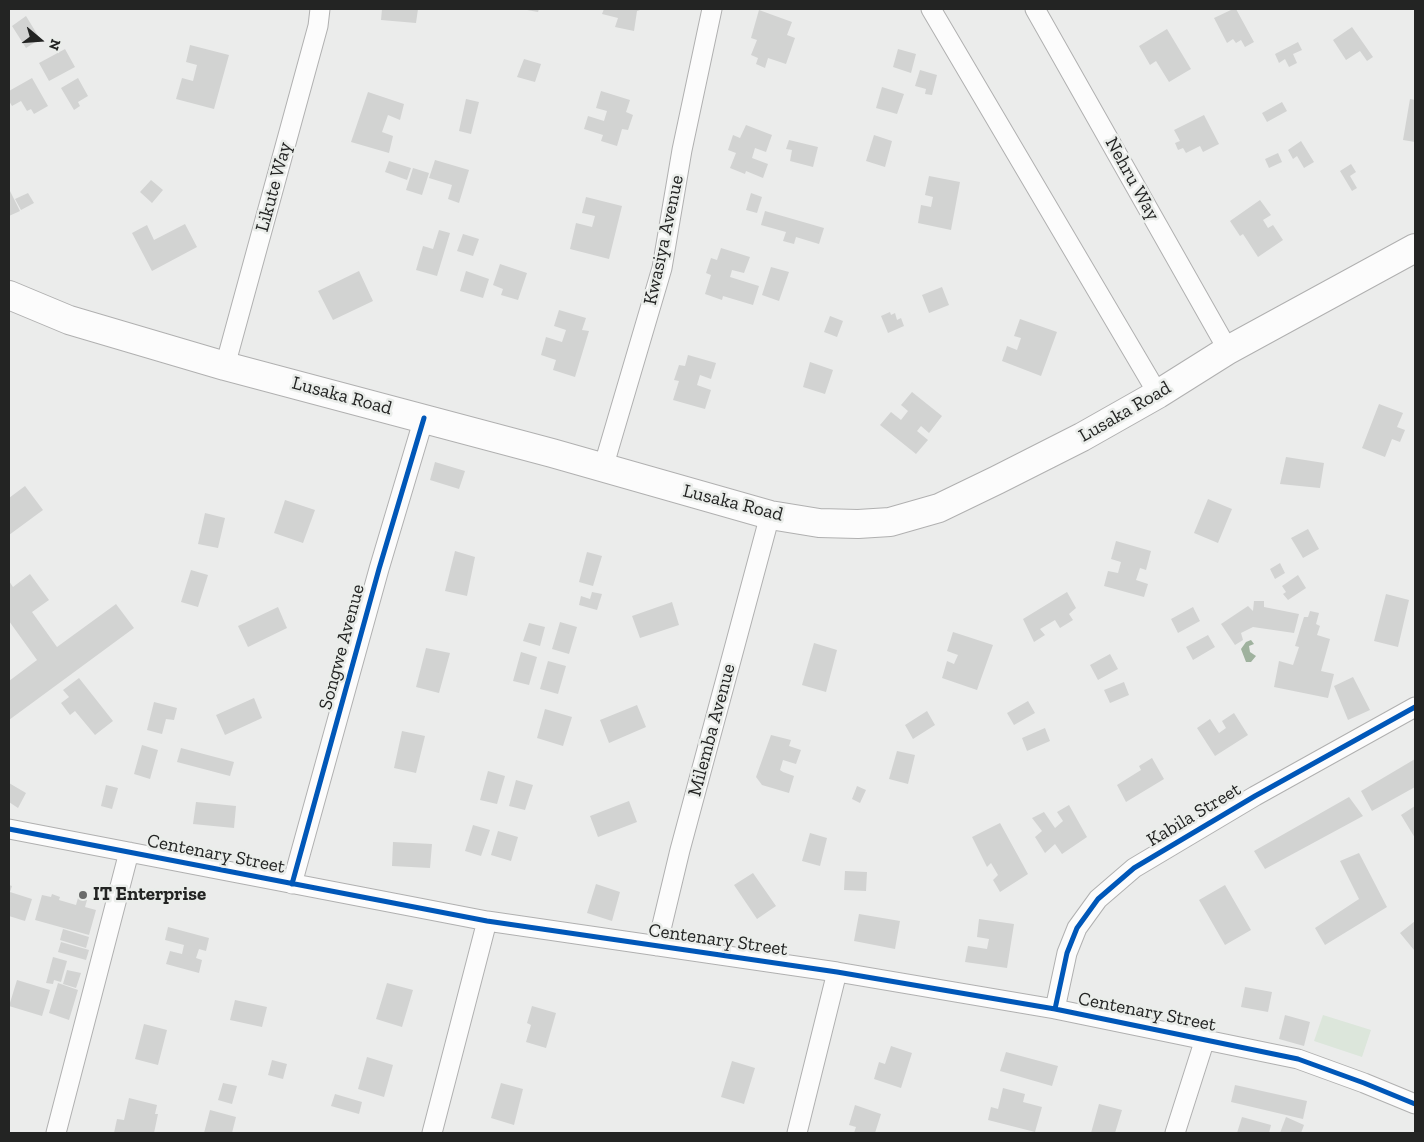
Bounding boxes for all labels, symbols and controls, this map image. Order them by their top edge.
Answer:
north arrow [15,15,65,65]
text: N [45,37,64,52]
street label: Nehru Way [1100,133,1164,225]
street label: Likute Way [251,140,297,234]
street label: Kwasiya Avenue [639,173,689,307]
street label: Lusaka Road [290,372,394,420]
street label: Lusaka Road [1075,376,1175,448]
street label: Lusaka Road [680,480,786,526]
street label: Songwe Avenue [314,582,370,712]
street label: Milemba Avenue [683,661,741,799]
street label: Kabila Street [1143,778,1245,852]
street label: Centenary Street [145,829,287,879]
place label: IT Enterprise [93,884,206,906]
marker: IT Enterprise [77,889,89,901]
street label: Centenary Street [647,919,789,961]
street label: Centenary Street [1076,987,1218,1037]

